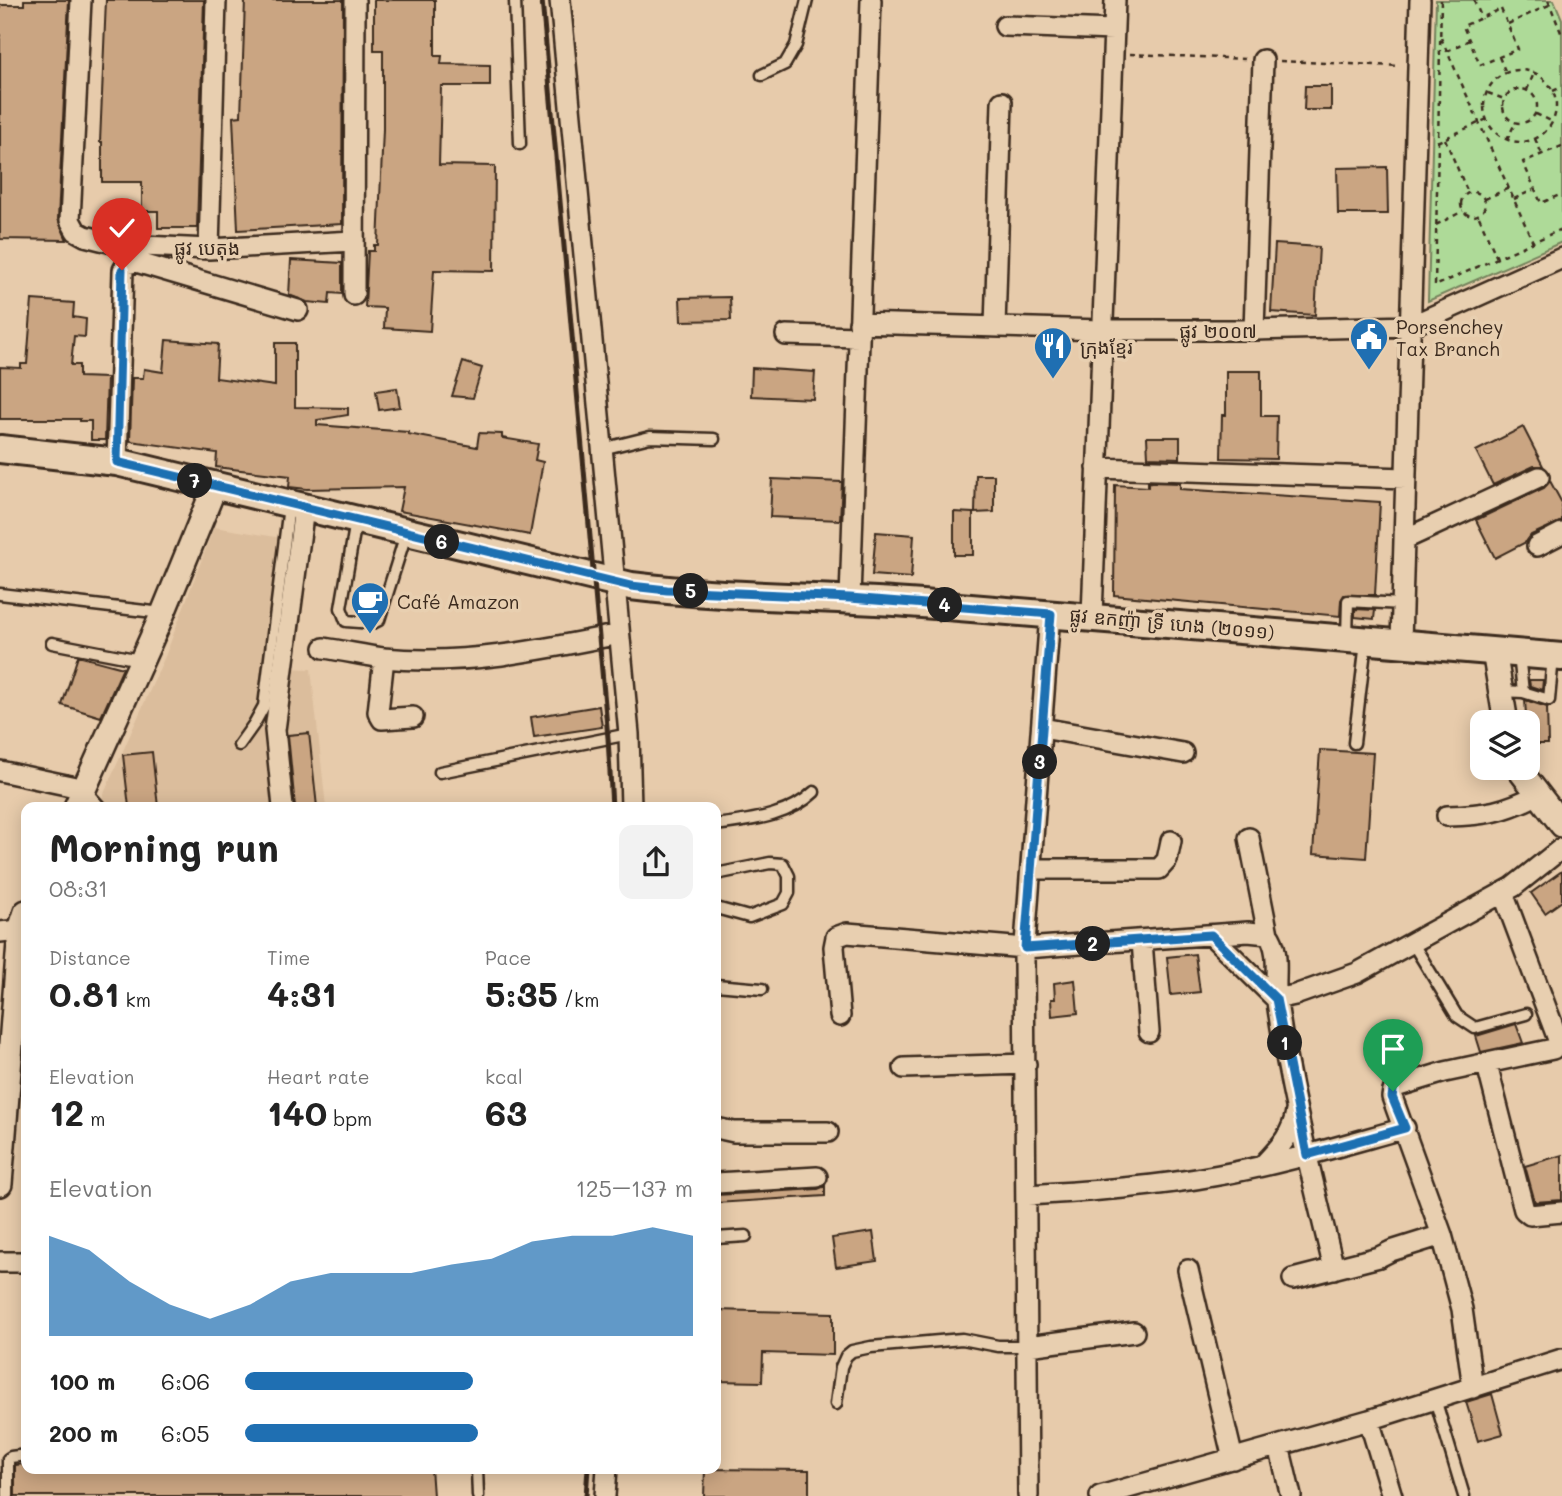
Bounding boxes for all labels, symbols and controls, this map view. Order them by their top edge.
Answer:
pin [92,198,152,270]
icon: check [103,209,141,247]
street label: ផ្លូវ បេតុង [174,235,240,265]
place label: Porsenchey Tax Branch [1396,314,1504,361]
public building icon: Porsenchey Tax Branch [1348,316,1390,371]
street label: ផ្លូវ ២០០៧ [1179,318,1257,348]
restaurant icon: ក្រុងខ្មែរ [1032,325,1074,380]
place label: ក្រុងខ្មែរ [1080,334,1133,359]
pin: 7 [178,463,212,498]
text: 7 [189,468,200,493]
pin: 6 [424,524,460,560]
text: 6 [436,529,447,554]
pin: 5 [674,574,708,608]
text: 5 [685,578,696,603]
cafe icon: Café Amazon [349,580,391,635]
pin: 4 [928,588,962,622]
place label: Café Amazon [397,589,519,614]
text: 4 [938,592,951,617]
street label: ផ្លូវ ឧកញ៉ា ទ្រី ហេង (២០១១) [1068,602,1276,650]
map controls [1470,710,1540,780]
button: layers [1470,710,1540,780]
pin: 3 [1023,744,1058,780]
text: 3 [1034,749,1045,774]
text: Morning run [49,822,279,872]
button: share [619,825,693,899]
text: 08:31 [49,873,108,903]
pin: 2 [1076,926,1110,962]
text: 2 [1087,931,1098,956]
text: Distance [49,945,131,970]
text: Time [267,945,310,970]
text: Pace [485,945,531,970]
text: 0.81 [49,970,120,1016]
text: 4:31 [267,970,337,1016]
text: 5:35 [485,970,558,1016]
text: km [120,987,151,1012]
text: /km [558,987,599,1012]
pin [1363,1019,1423,1091]
pin: 1 [1268,1026,1302,1060]
text: 1 [1280,1030,1289,1055]
icon: arrive [1374,1030,1412,1068]
text: Elevation [49,1064,134,1089]
text: Heart rate [267,1064,370,1089]
text: kcal [485,1064,523,1089]
text: 12 [49,1089,84,1135]
text: 140 [267,1089,327,1135]
text: 63 [485,1089,527,1135]
text: m [84,1106,105,1131]
text: bpm [327,1106,372,1131]
text: Elevation [49,1173,152,1203]
text: 125–137 m [575,1173,693,1203]
text: 100 m [49,1366,115,1396]
text: 6:06 [161,1366,210,1396]
text: 200 m [49,1418,118,1448]
text: 6:05 [161,1418,210,1448]

